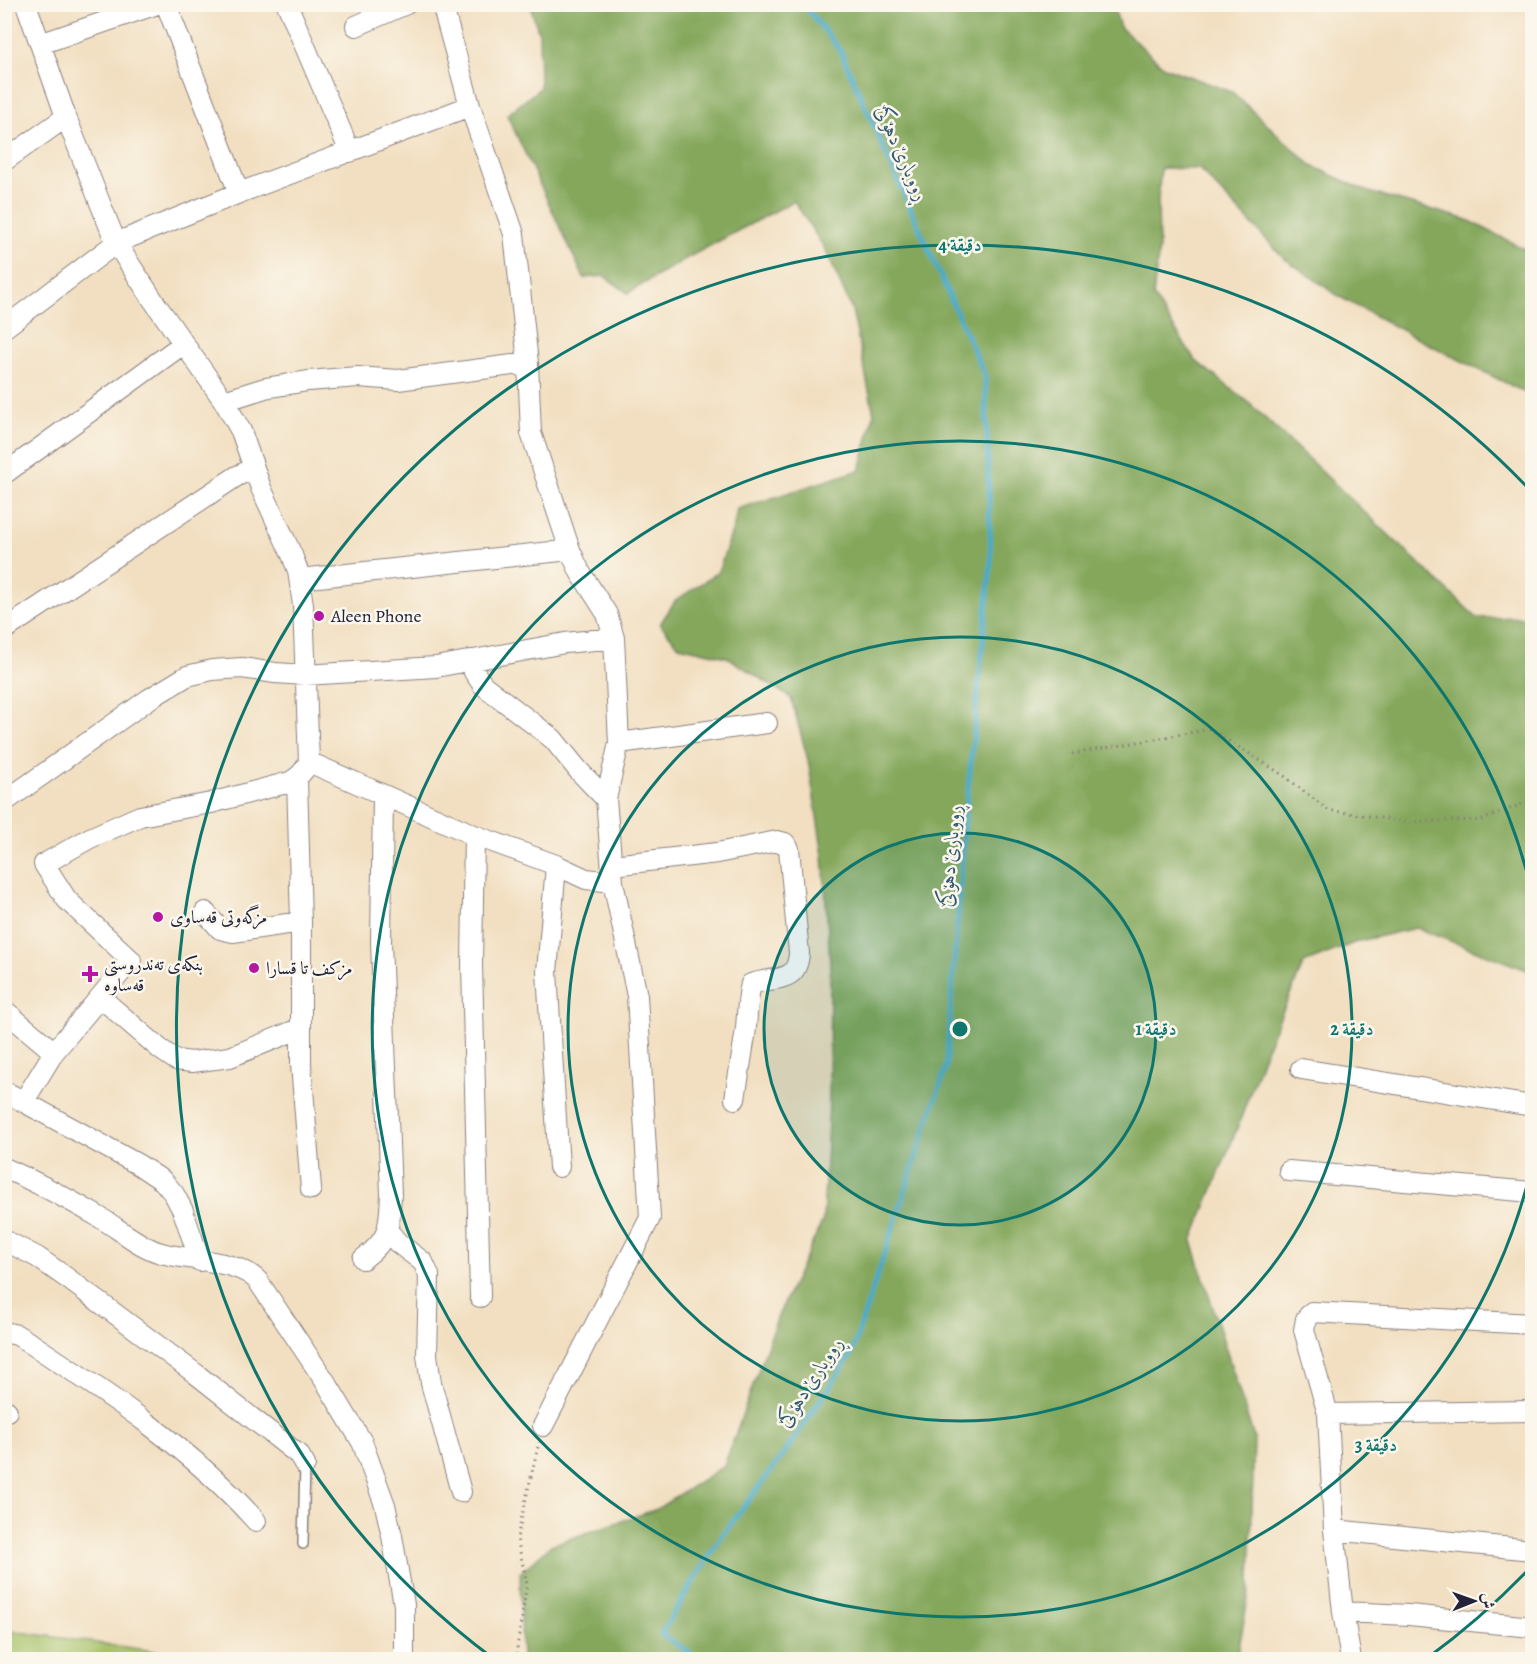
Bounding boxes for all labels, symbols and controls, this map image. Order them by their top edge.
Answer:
water label: ڕووبارێ دهۆكێ [867,100,935,206]
text: 4 دقيقة [938,233,982,257]
place label: Aleen Phone [330,604,422,628]
marker: Aleen Phone [312,609,326,623]
water label: ڕووبارێ دهۆكێ [932,804,970,909]
place label: مزگەوتی قەساوی [170,904,267,930]
marker: مزگەوتی قەساوی [151,910,165,924]
place label: بنکەی تەندروستی قەساوە [104,952,203,997]
place label: مزكف تا قسارا [266,956,353,981]
marker: مزكف تا قسارا [247,961,261,975]
marker: بنکەی تەندروستی قەساوە [81,965,99,983]
text: 1 دقيقة [1135,1017,1177,1041]
text: 2 دقيقة [1330,1017,1374,1041]
centre of rings [950,1019,970,1039]
water label: ڕووبارێ دهۆكێ [770,1332,851,1434]
text: 3 دقيقة [1355,1433,1397,1457]
north arrow [1444,1571,1504,1631]
text: ش [1477,1593,1499,1609]

